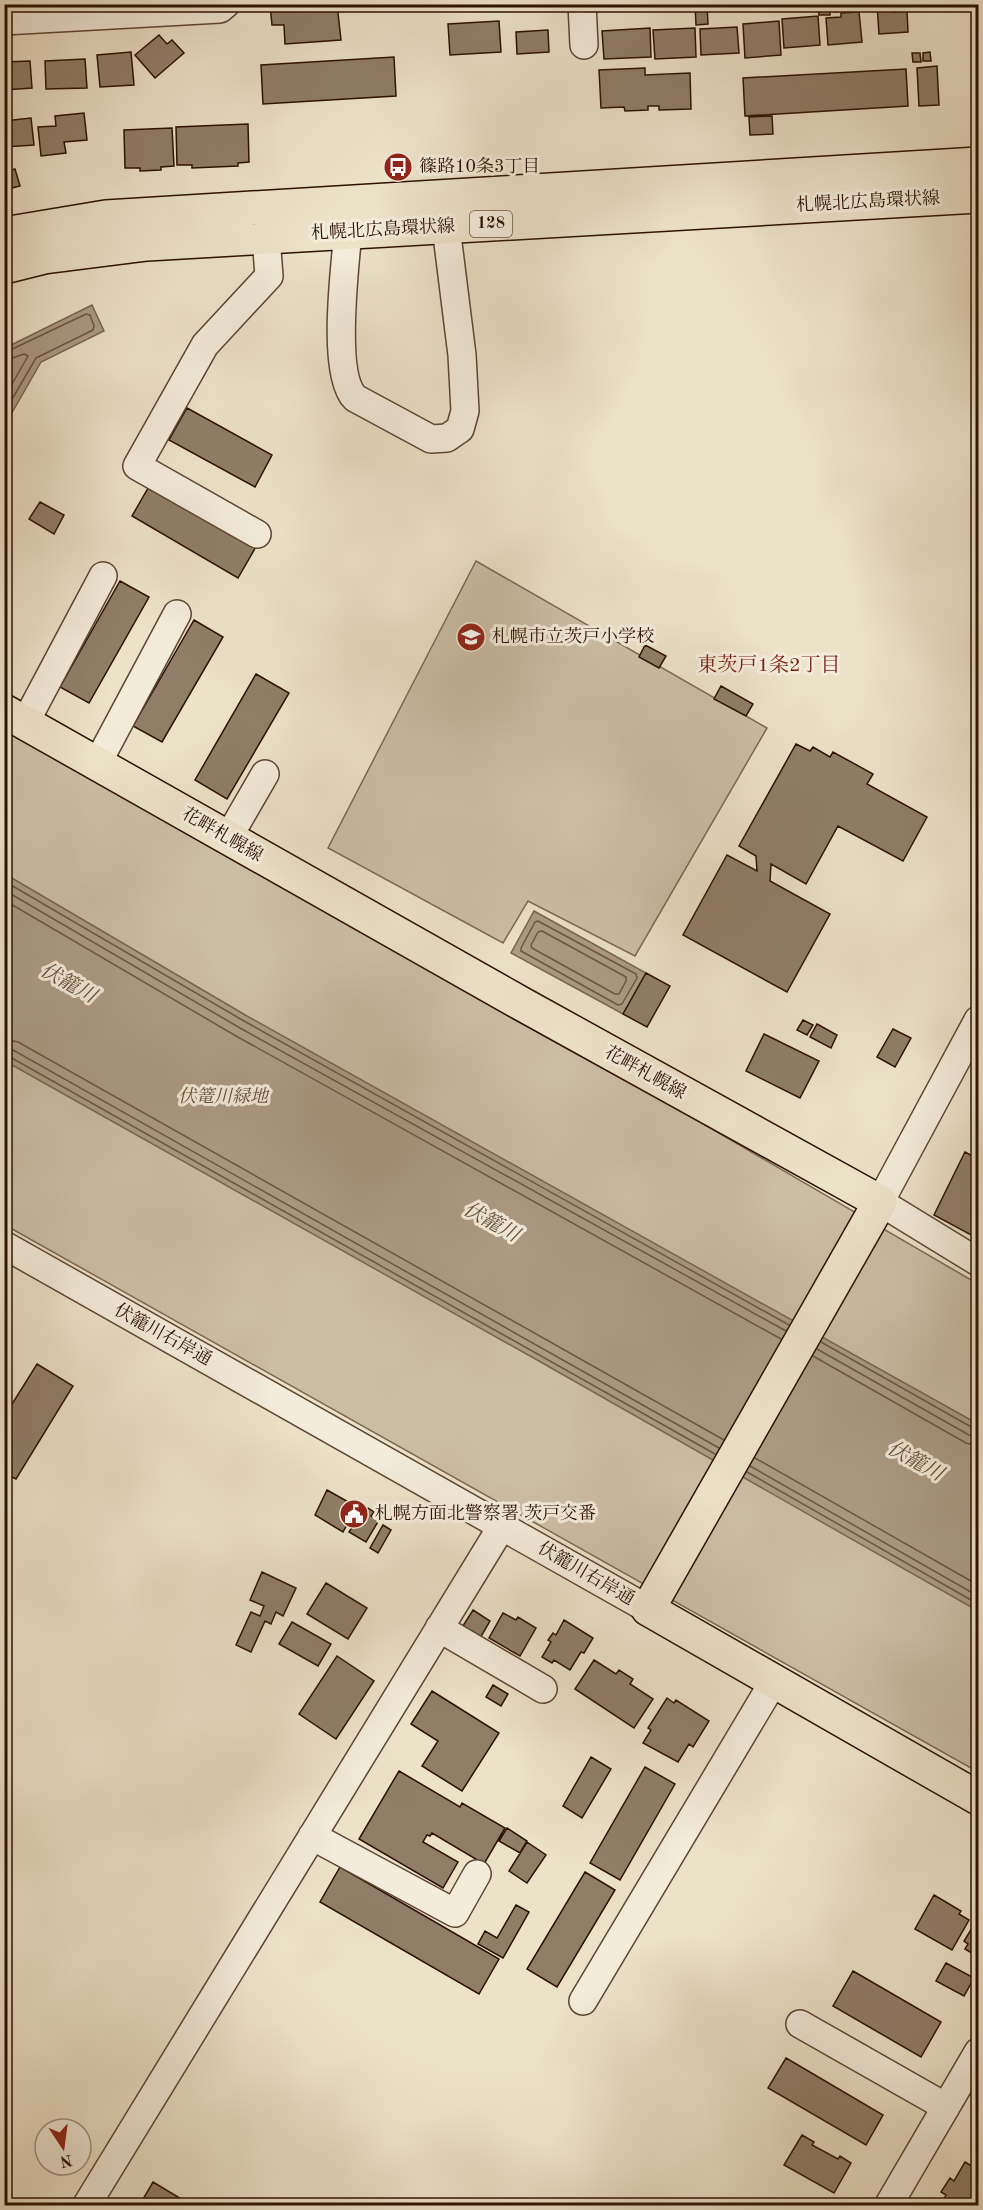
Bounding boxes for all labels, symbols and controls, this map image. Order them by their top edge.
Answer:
bus stop icon: 篠路10条3丁目 [382,151,414,183]
place label: 篠路10条3丁目 [419,156,540,176]
street label: 札幌北広島環状線 [796,187,940,215]
road number: 128 [470,211,512,237]
street label: 札幌北広島環状線 [311,215,455,243]
school or university icon: 札幌市立茨戸小学校 [455,621,487,653]
place label: 札幌市立茨戸小学校 [492,626,654,646]
district label: 東茨戸1条2丁目 [697,654,841,676]
street label: 花畔札幌線 [179,803,266,865]
water label: 伏籠川 [37,959,102,1008]
street label: 花畔札幌線 [601,1042,690,1103]
park label: 伏篭川緑地 [178,1086,270,1106]
water label: 伏籠川 [460,1198,525,1247]
street label: 伏籠川右岸通 [111,1299,216,1369]
water label: 伏籠川 [884,1437,949,1486]
public building icon: 札幌方面北警察署 茨戸交番 [338,1498,370,1530]
place label: 札幌方面北警察署 茨戸交番 [375,1503,596,1523]
street label: 伏籠川右岸通 [535,1537,638,1609]
north arrow [33,2117,93,2177]
text: N [57,2150,74,2169]

